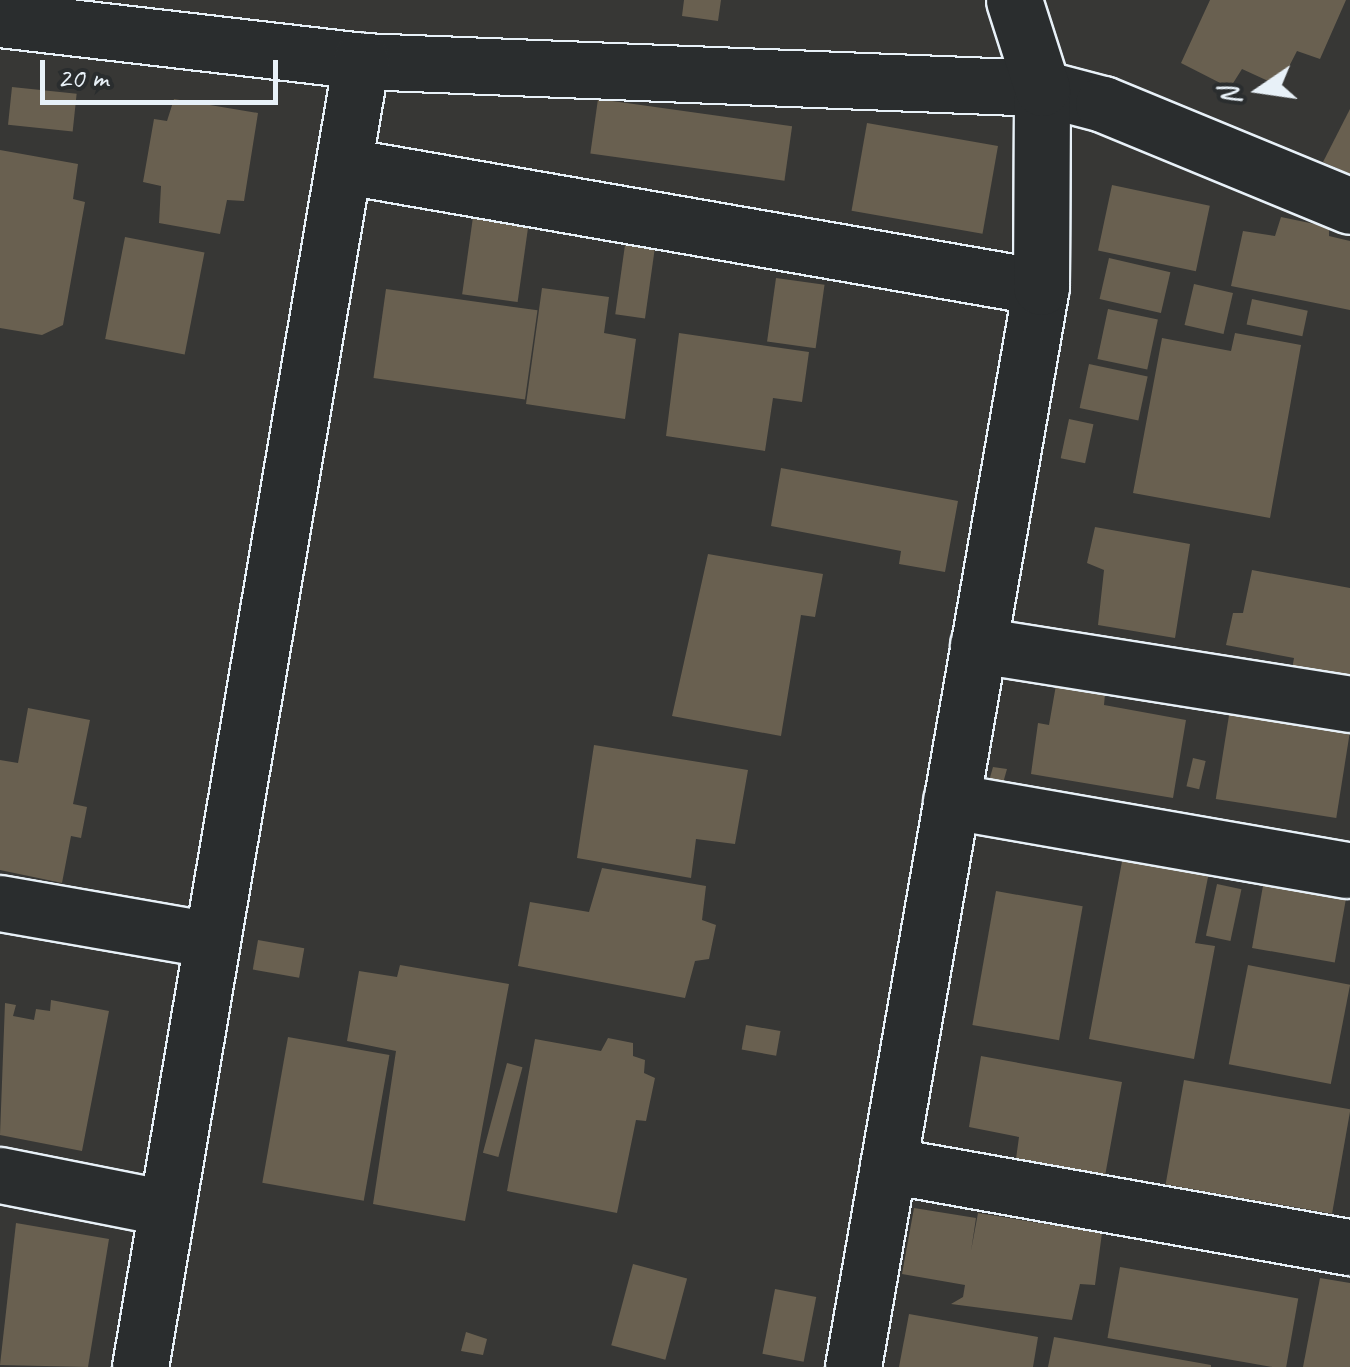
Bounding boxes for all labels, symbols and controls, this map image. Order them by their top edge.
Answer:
scale bar [45,40,282,102]
north arrow [1210,40,1310,140]
text: 20 m [57,58,108,96]
text: N [1211,84,1249,109]

